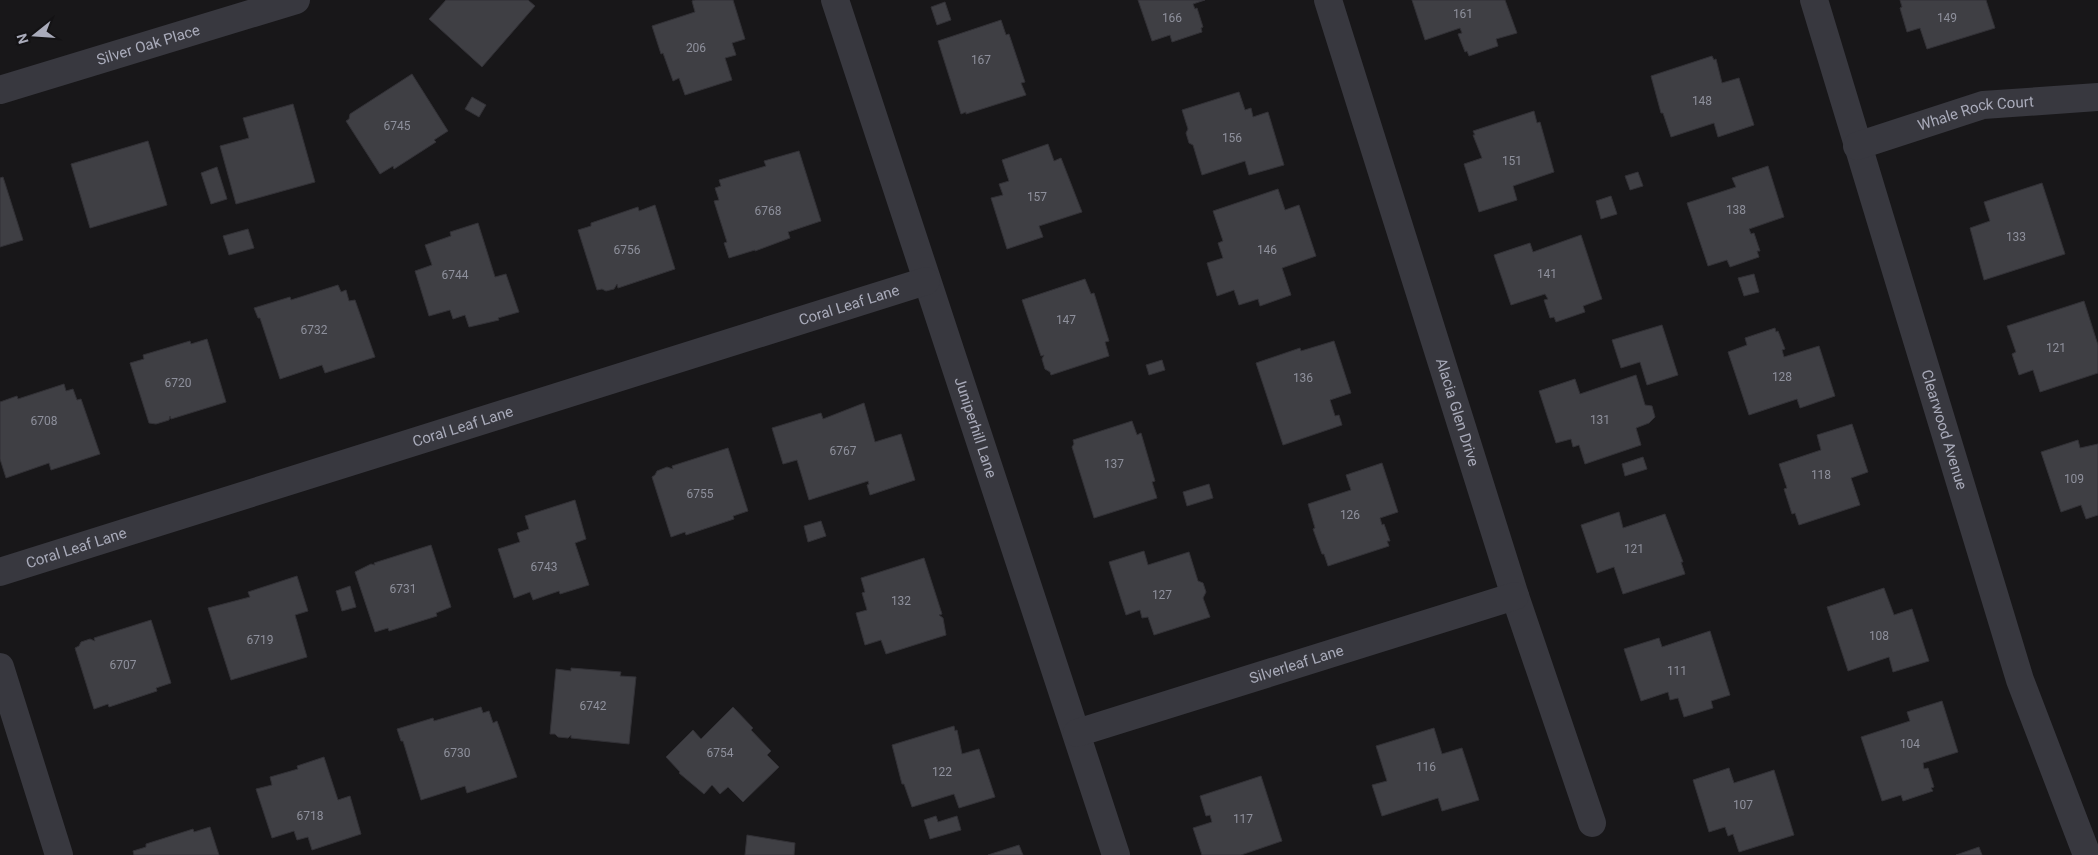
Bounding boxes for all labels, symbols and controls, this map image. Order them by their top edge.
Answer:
house number: 161 [1453,7,1473,21]
north arrow [10,10,60,60]
house number: 166 [1162,11,1182,25]
house number: 149 [1937,11,1957,25]
street label: Silver Oak Place [94,21,202,69]
text: N [13,32,32,46]
house number: 206 [686,41,706,55]
house number: 167 [971,53,991,67]
street label: Whale Rock Court [1915,92,2035,135]
house number: 148 [1692,94,1712,108]
house number: 6745 [384,119,411,133]
house number: 156 [1222,131,1242,145]
house number: 151 [1502,154,1522,168]
house number: 157 [1027,190,1047,204]
house number: 138 [1726,203,1746,217]
house number: 6768 [755,204,782,218]
house number: 133 [2006,230,2026,244]
house number: 6756 [614,243,641,257]
house number: 146 [1257,243,1277,257]
house number: 141 [1537,267,1557,281]
house number: 6744 [442,268,469,282]
street label: Coral Leaf Lane [797,281,902,329]
house number: 147 [1056,313,1076,327]
house number: 6732 [301,323,328,337]
house number: 121 [2046,341,2066,355]
street label: Alacia Glen Drive [1432,356,1483,469]
street label: Clearwood Avenue [1918,368,1971,492]
house number: 128 [1772,370,1792,384]
house number: 136 [1293,371,1313,385]
street label: Juniperhill Lane [950,375,1001,480]
house number: 6720 [165,376,192,390]
street label: Coral Leaf Lane [410,402,515,451]
house number: 131 [1590,413,1610,427]
house number: 6708 [31,414,58,428]
house number: 6767 [830,444,857,458]
house number: 137 [1104,457,1124,471]
house number: 118 [1811,468,1831,482]
house number: 109 [2064,472,2084,486]
house number: 6755 [687,487,714,501]
house number: 126 [1340,508,1360,522]
street label: Coral Leaf Lane [24,524,129,572]
house number: 121 [1624,542,1644,556]
house number: 6743 [531,560,557,574]
house number: 6731 [390,582,416,596]
house number: 127 [1152,588,1172,602]
house number: 132 [891,594,911,608]
house number: 108 [1869,629,1889,643]
house number: 6719 [247,633,273,647]
street label: Silverleaf Lane [1247,641,1346,688]
house number: 6707 [110,658,137,672]
house number: 111 [1667,664,1687,678]
house number: 6742 [580,699,607,713]
house number: 104 [1900,737,1920,751]
house number: 6730 [444,746,471,760]
house number: 6754 [707,746,734,760]
house number: 116 [1416,760,1436,774]
house number: 122 [932,765,952,779]
house number: 107 [1733,798,1753,812]
house number: 6718 [297,809,324,823]
house number: 117 [1233,812,1253,826]

